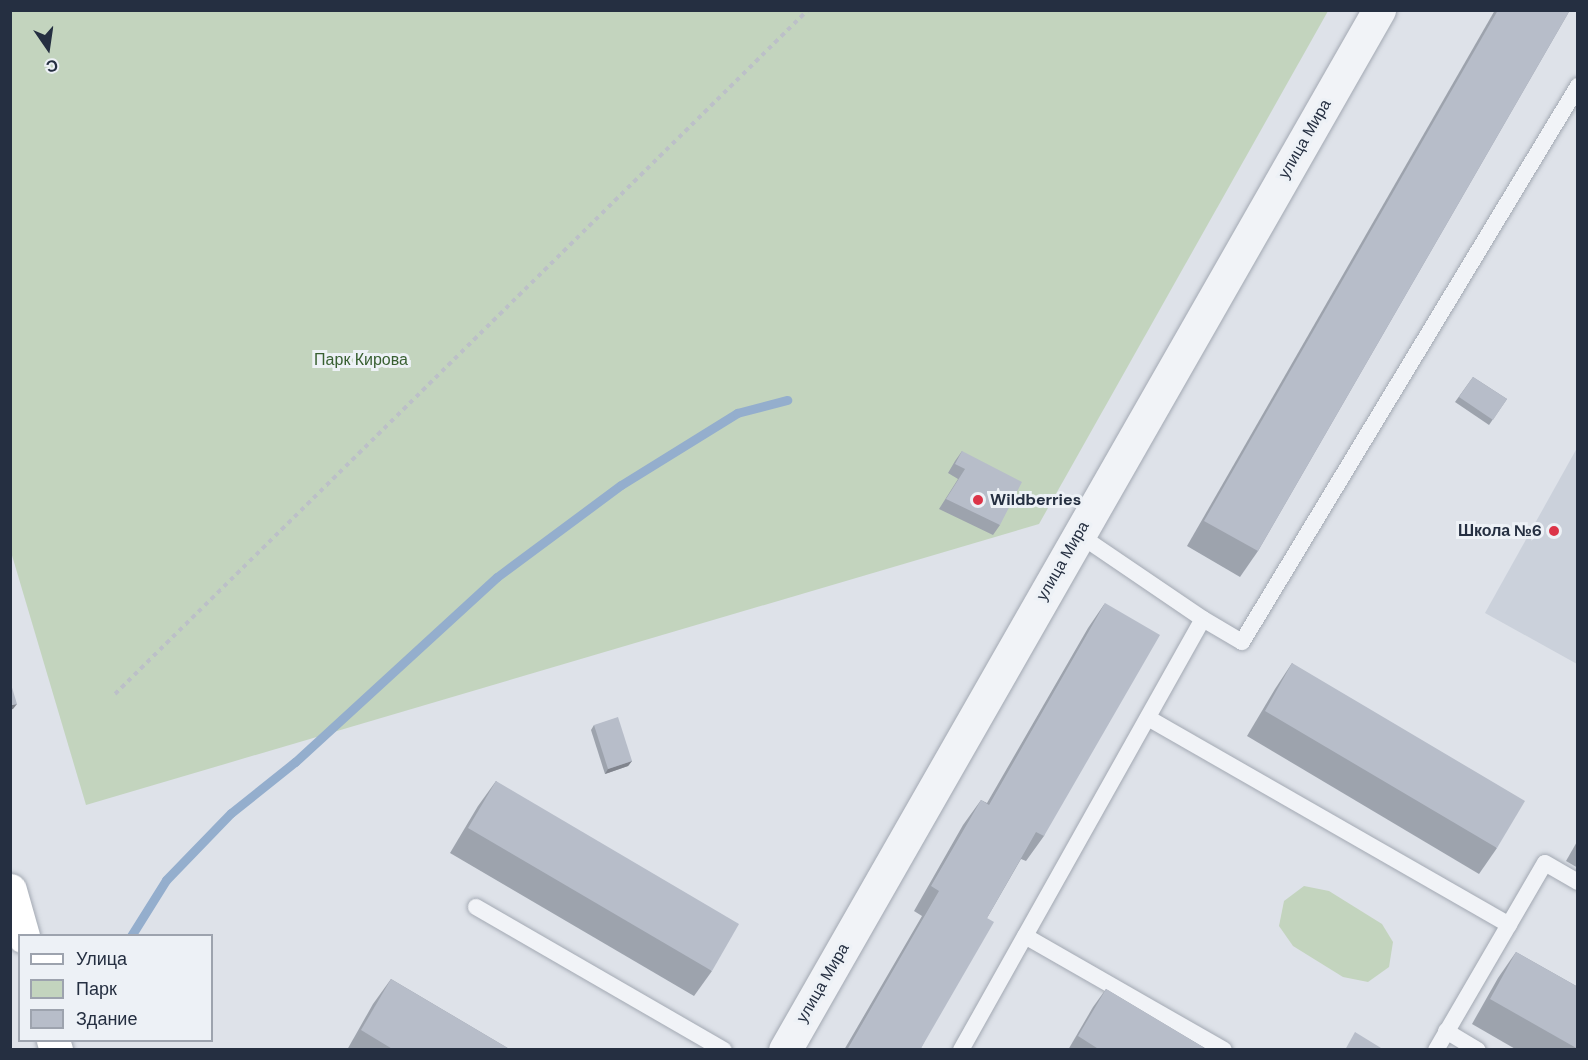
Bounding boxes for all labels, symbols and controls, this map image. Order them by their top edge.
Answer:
north arrow [18,18,78,78]
text: С [44,54,60,78]
street label: улица Мира [1275,96,1335,182]
park label: Парк Кирова [314,350,408,370]
place label: Wildberries [990,490,1081,510]
marker: Wildberries [971,493,985,507]
street label: улица Мира [1033,518,1093,604]
place label: Школа №6 [1458,521,1542,541]
marker: Школа №6 [1547,524,1561,538]
legend [18,934,213,1042]
street label: улица Мира [793,940,853,1026]
text: Улица [76,947,127,971]
text: Парк [76,977,117,1001]
text: Здание [76,1007,137,1031]

